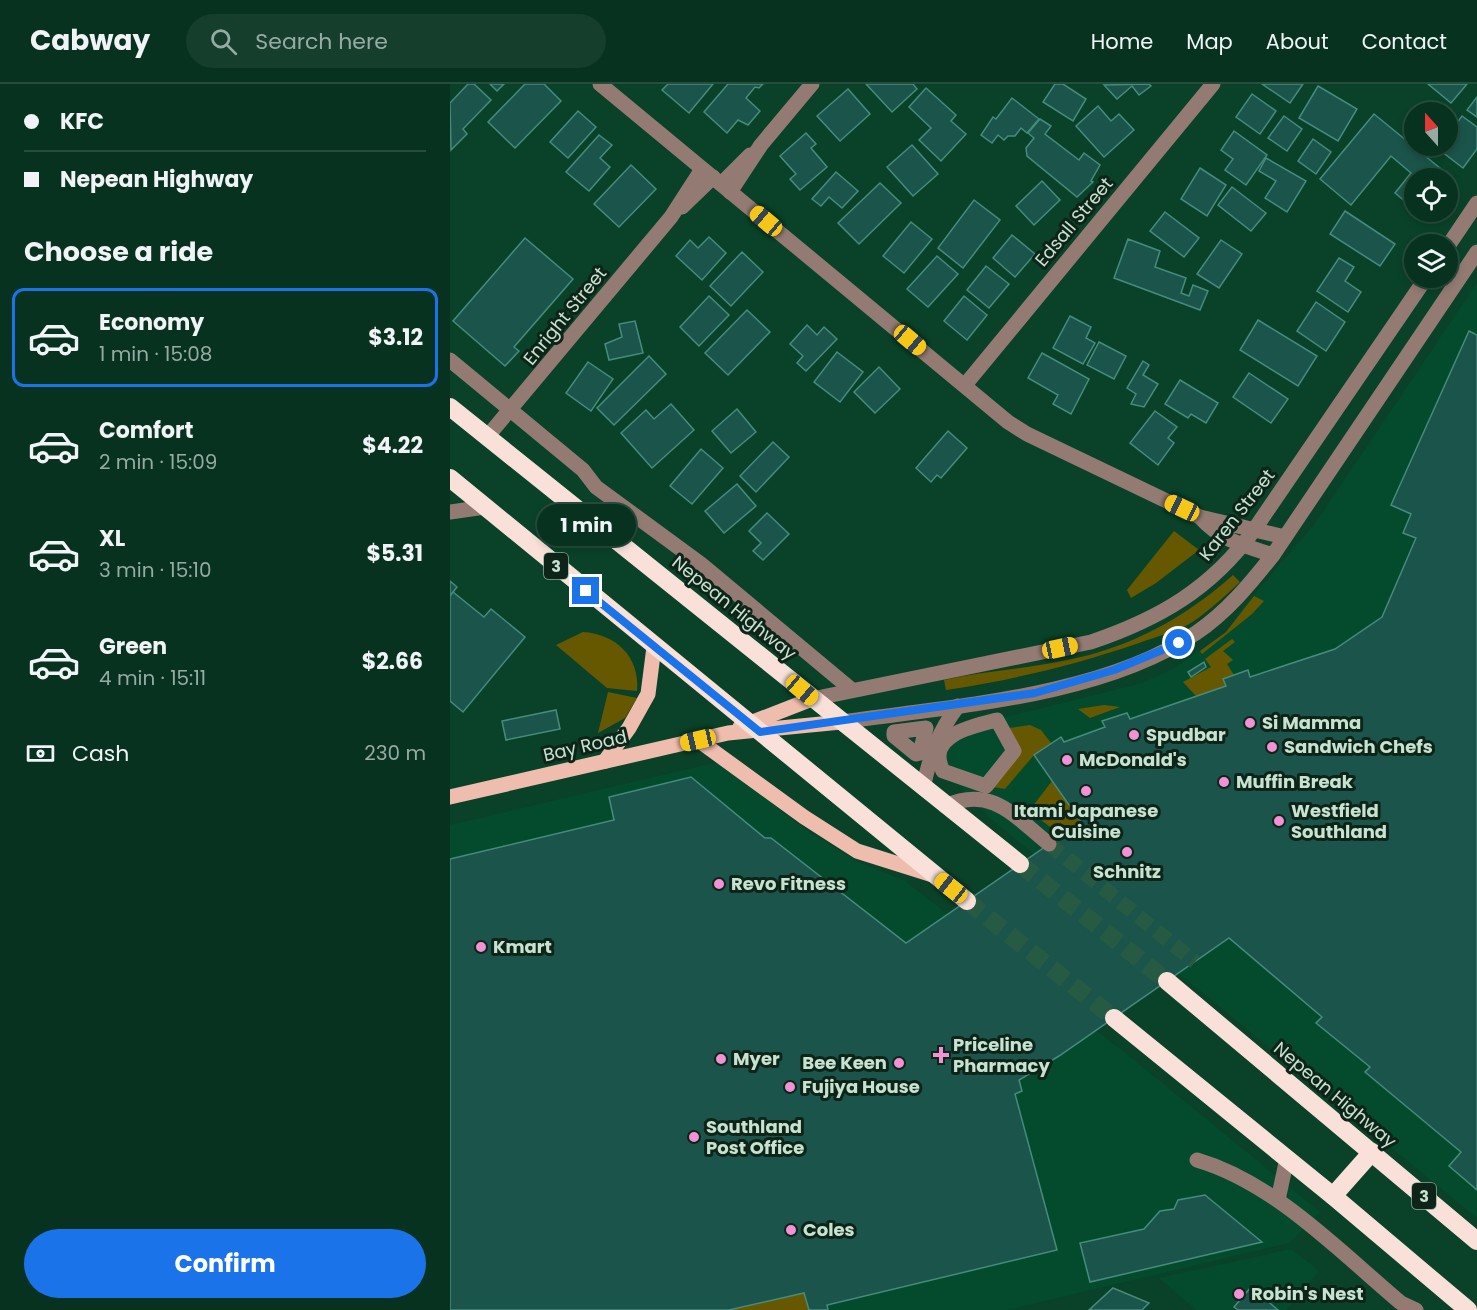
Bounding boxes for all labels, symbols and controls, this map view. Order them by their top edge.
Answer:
search box [186,14,606,68]
text: Cabway [30,21,150,60]
icon: search [207,25,240,58]
text: Search here [255,26,388,57]
text: Home [1091,27,1153,56]
text: Map [1186,27,1233,56]
text: About [1266,27,1329,56]
text: Contact [1362,27,1447,56]
north arrow [1404,102,1458,156]
map controls [1404,102,1458,288]
text: KFC [60,106,104,137]
text: Nepean Highway [60,164,253,195]
button: locate [1404,168,1458,222]
street label: Edsall Street [1029,172,1118,272]
car [746,203,786,239]
text: Choose a ride [24,233,213,270]
button: layers [1404,234,1458,288]
street label: Enright Street [517,261,612,370]
text: Economy [99,307,204,338]
icon: car [27,311,81,365]
text: $3.12 [368,322,423,353]
car [890,322,930,358]
text: 1 min · 15:08 [99,340,212,368]
text: Comfort [99,415,193,446]
icon: car [27,419,81,473]
text: $4.22 [362,430,423,461]
text: 2 min · 15:09 [99,448,217,476]
street label: Karen Street [1193,464,1280,566]
car [1162,492,1202,524]
callout: 1 min [536,504,636,546]
text: 1 min [560,511,613,539]
text: XL [99,523,125,554]
icon: car [27,527,81,581]
text: $5.31 [366,538,423,569]
street label: Nepean Highway [667,550,802,666]
road number: 3 [544,553,568,579]
text: 3 min · 15:10 [99,556,212,584]
route end [572,577,599,604]
route start [1165,629,1192,656]
text: Green [99,631,167,662]
icon: car [27,635,81,689]
car [1041,635,1079,661]
text: $2.66 [362,646,423,677]
text: 4 min · 15:11 [99,664,206,692]
car [782,672,822,708]
place label: Si Mamma [1262,710,1361,735]
marker: Si Mamma [1243,716,1257,730]
place label: Spudbar [1146,722,1226,747]
street label: Bay Road [541,724,629,767]
car [678,727,718,753]
marker: Spudbar [1127,728,1141,742]
place label: Sandwich Chefs [1284,734,1433,759]
icon: cash [24,737,57,770]
text: Cash [72,738,129,769]
text: 230 m [364,739,426,767]
marker: Sandwich Chefs [1265,740,1279,754]
place label: McDonald's [1079,747,1187,772]
marker: McDonald's [1060,753,1074,767]
place label: Muffin Break [1236,769,1354,794]
marker: Muffin Break [1217,775,1231,789]
marker: Itami Japanese Cuisine [1079,784,1093,798]
place label: Itami Japanese Cuisine [1014,798,1158,844]
place label: Westfield Southland [1291,798,1387,844]
marker: Westfield Southland [1272,814,1286,828]
marker: Schnitz [1120,845,1134,859]
place label: Schnitz [1093,859,1161,884]
car [931,870,971,906]
place label: Revo Fitness [731,871,846,896]
marker: Revo Fitness [712,877,726,891]
place label: Kmart [493,934,552,959]
marker: Kmart [474,940,488,954]
place label: Priceline Pharmacy [953,1032,1050,1078]
street label: Nepean Highway [1269,1036,1402,1153]
place label: Myer [733,1046,780,1071]
marker: Priceline Pharmacy [934,1048,948,1062]
place label: Bee Keen [802,1050,887,1075]
marker: Myer [714,1052,728,1066]
marker: Bee Keen [892,1056,906,1070]
place label: Fujiya House [802,1074,920,1099]
marker: Fujiya House [783,1080,797,1094]
place label: Southland Post Office [706,1114,804,1160]
marker: Southland Post Office [687,1130,701,1144]
road number: 3 [1412,1183,1436,1209]
place label: Coles [803,1217,855,1242]
marker: Coles [784,1223,798,1237]
button: Confirm [24,1229,426,1298]
place label: Robin's Nest [1251,1281,1364,1306]
marker: Robin's Nest [1232,1287,1246,1301]

